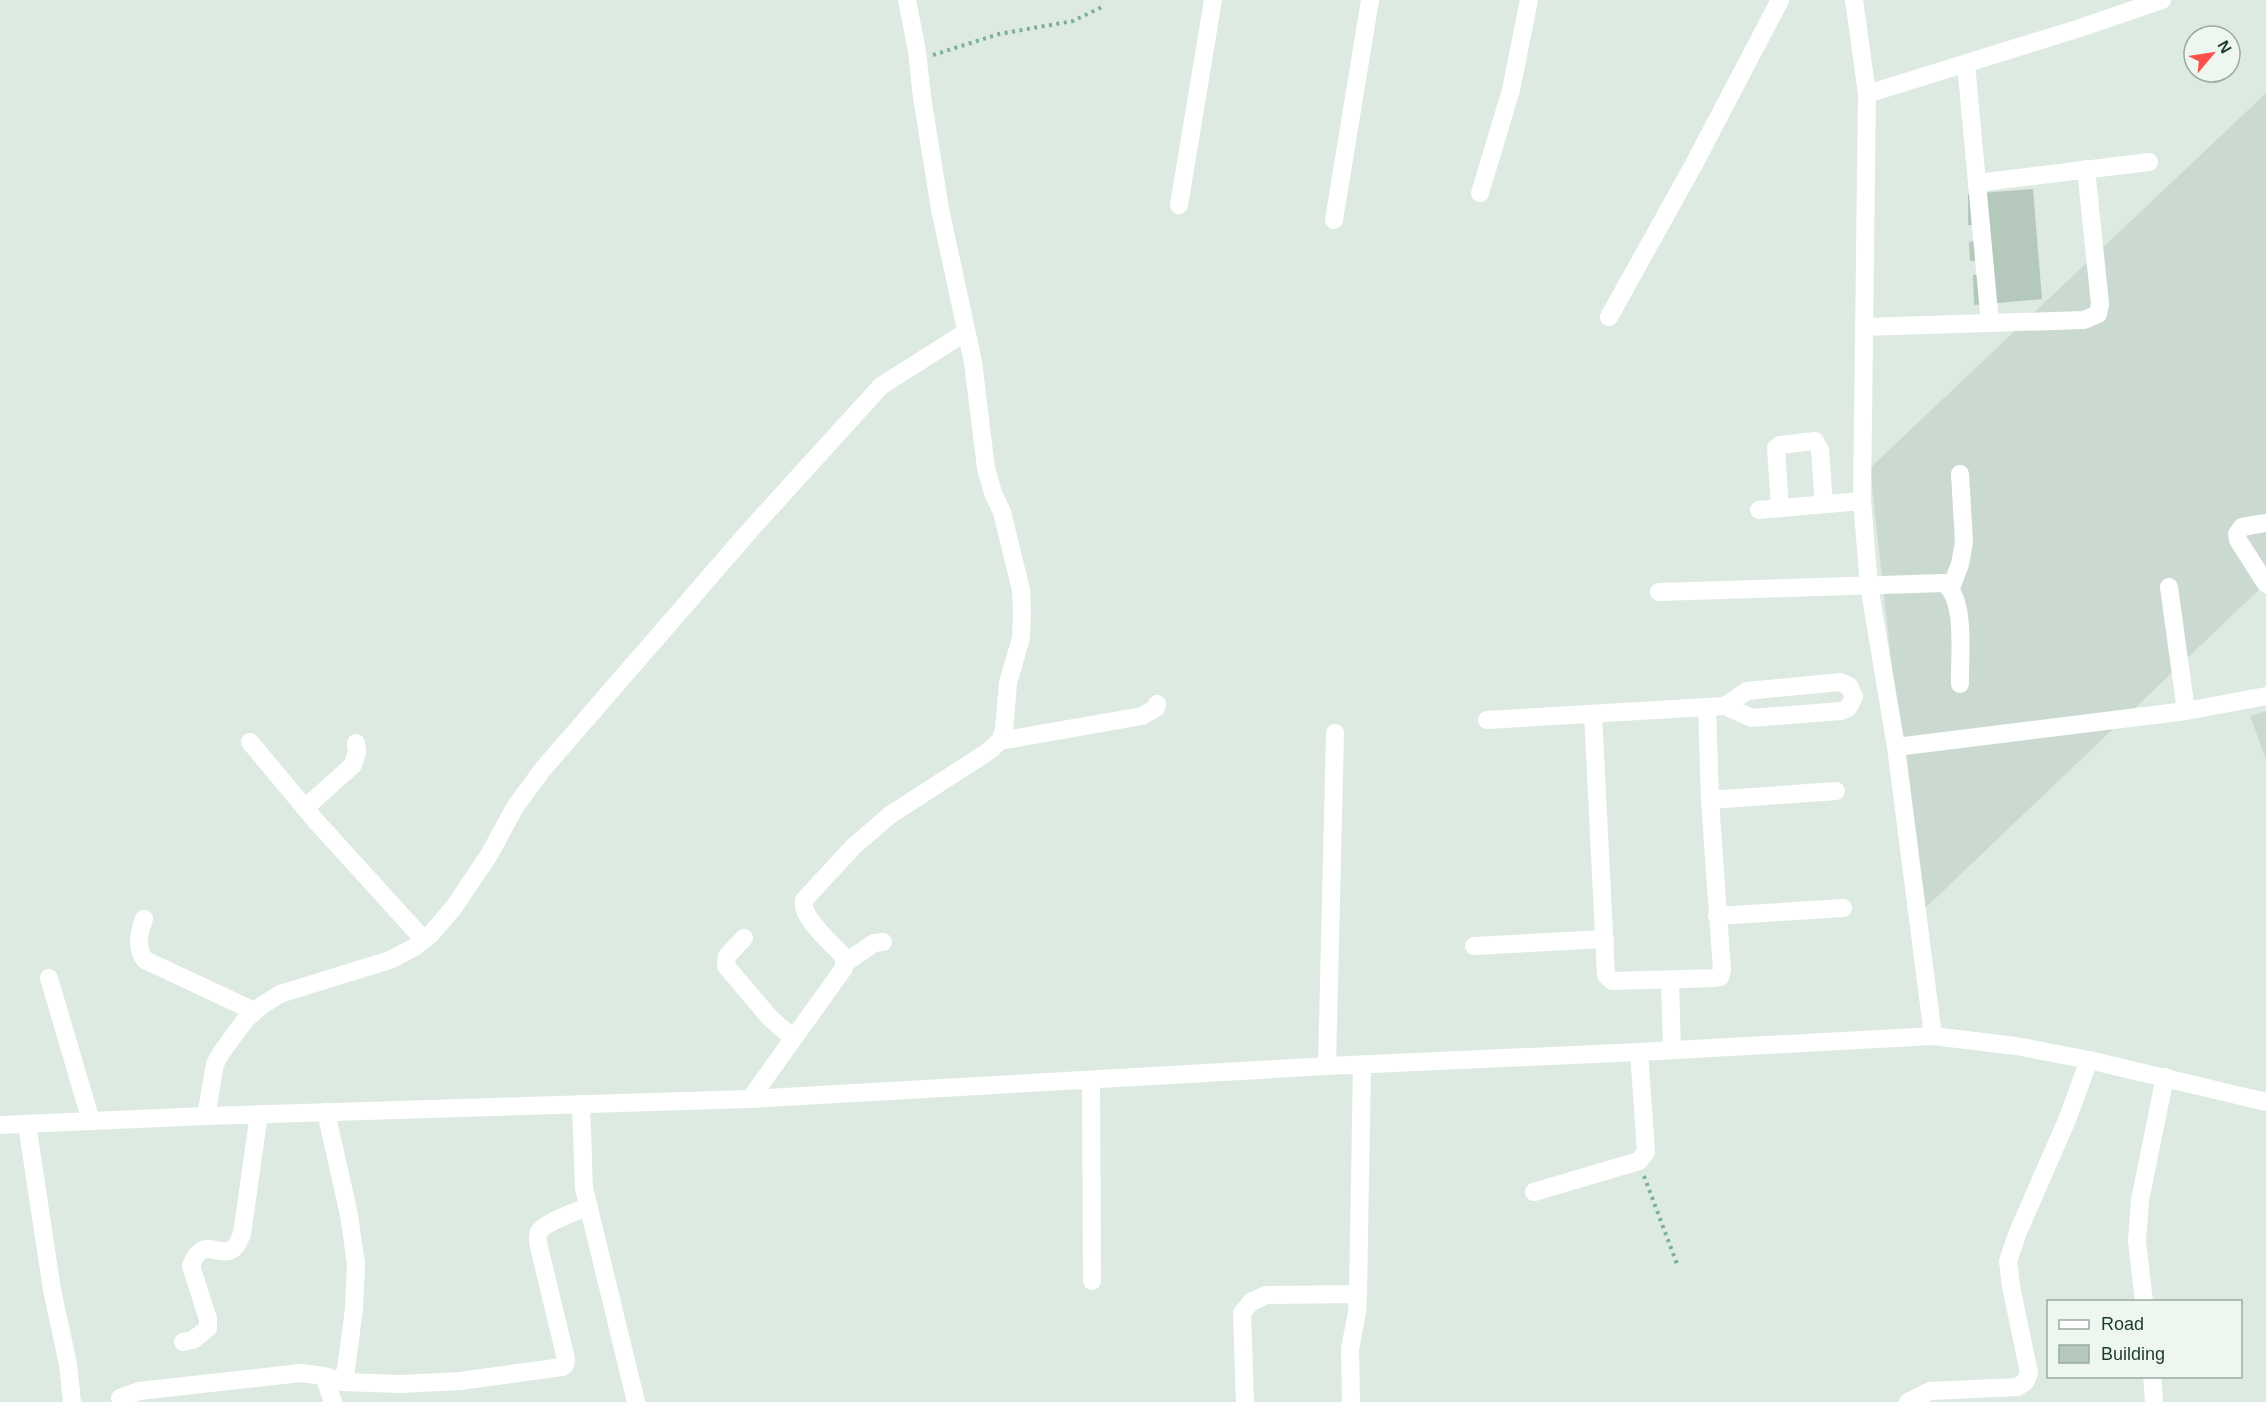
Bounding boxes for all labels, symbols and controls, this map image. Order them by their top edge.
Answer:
north arrow [2182,24,2242,84]
text: N [2214,38,2235,56]
legend [2047,1300,2242,1378]
text: Road [2101,1314,2144,1334]
text: Building [2101,1344,2165,1364]

